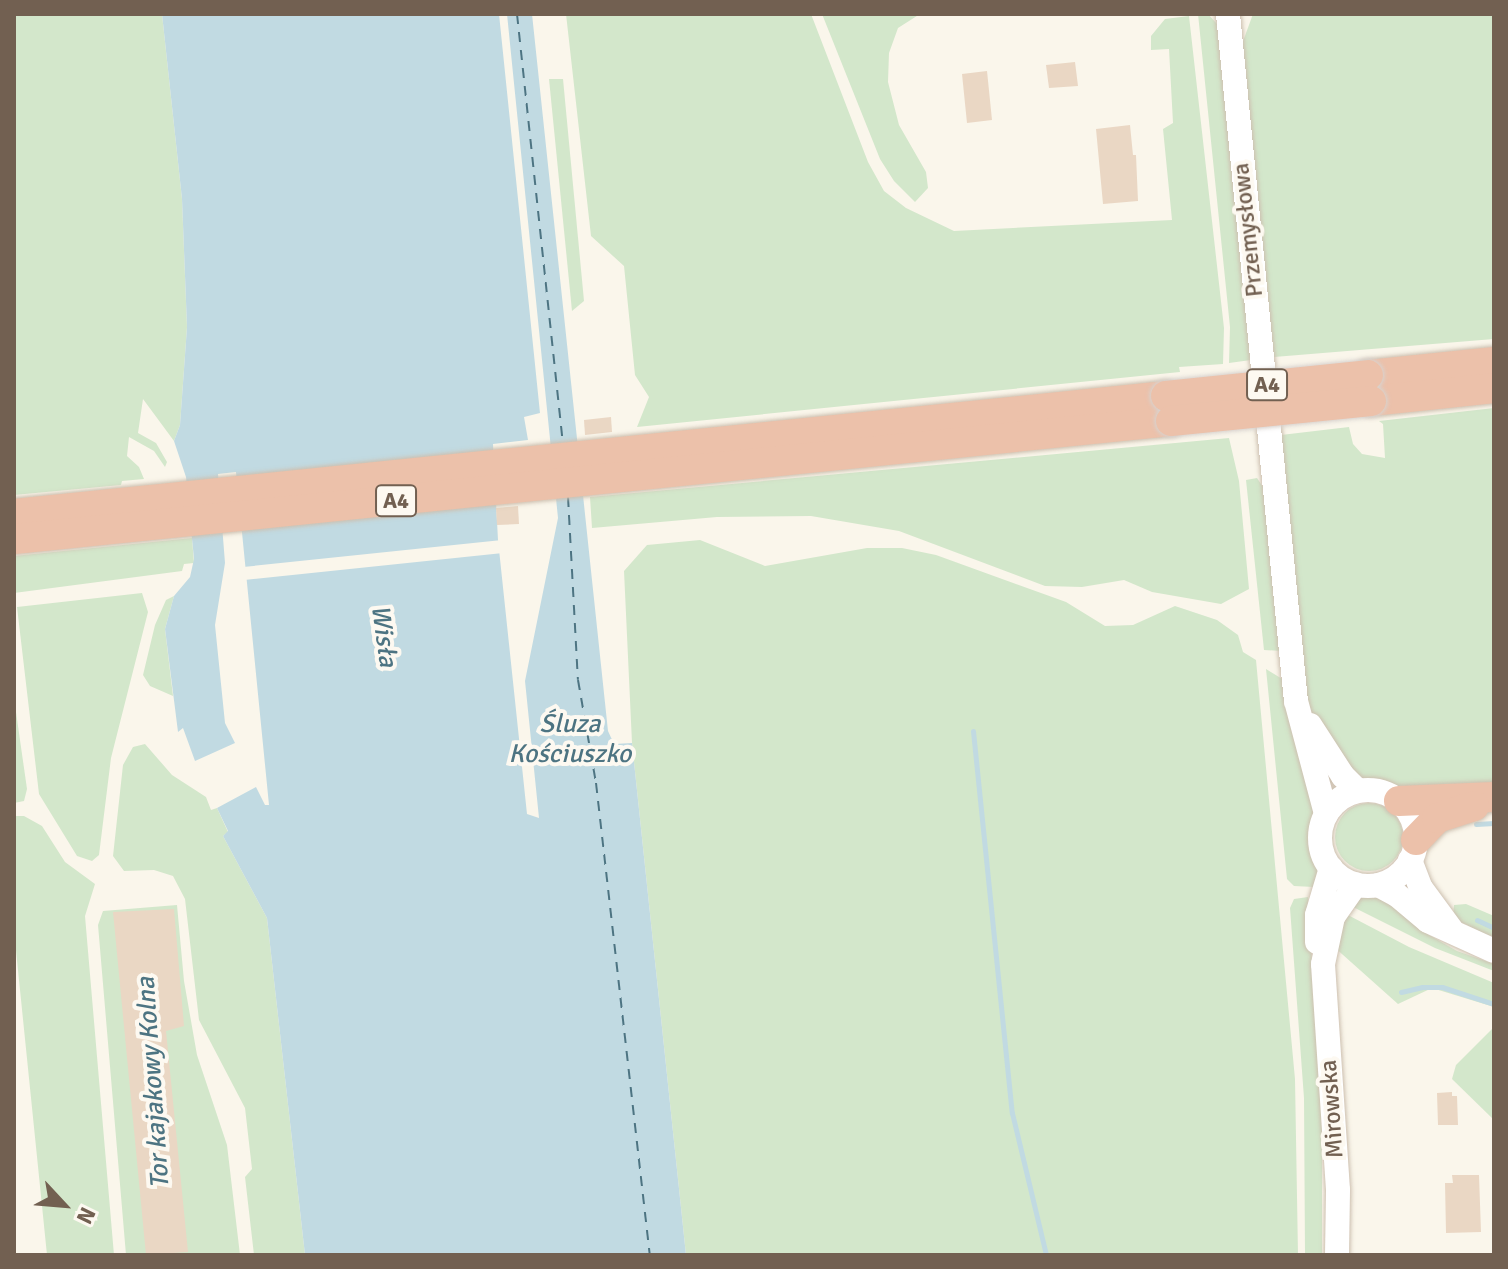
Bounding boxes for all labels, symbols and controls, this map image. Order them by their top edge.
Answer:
street label: Przemysłowa [1227,162,1269,298]
road number: A4 [1245,367,1289,403]
road number: A4 [374,483,418,519]
water label: Wisła [363,603,403,669]
water label: Śluza Kościuszko [509,709,631,770]
water label: Tor kajakowy Kolna [131,976,177,1190]
street label: Mirowska [1314,1059,1350,1159]
north arrow [24,1165,104,1245]
text: N [71,1203,102,1229]

